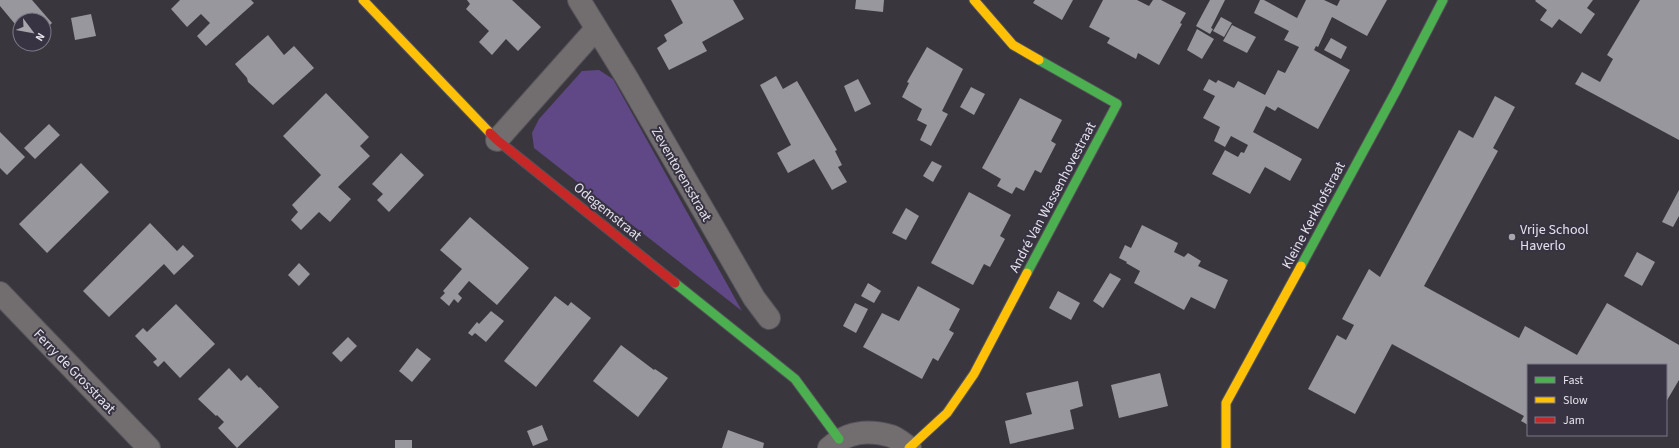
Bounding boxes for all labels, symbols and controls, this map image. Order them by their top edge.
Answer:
north arrow [12,12,52,52]
text: N [32,30,48,44]
street label: André Van Wassenhovestraat [1005,118,1101,276]
street label: Zeventorensstraat [646,124,716,226]
street label: Kleine Kerkhofstraat [1277,158,1351,273]
street label: Odegemstraat [569,178,646,246]
place label: Vrije School Haverlo [1520,220,1589,256]
marker: Vrije School Haverlo [1507,232,1517,242]
street label: Ferry de Grosstraat [29,325,120,419]
legend [1527,364,1667,436]
text: Fast [1563,372,1583,389]
text: Slow [1563,392,1588,409]
text: Jam [1563,412,1585,429]

